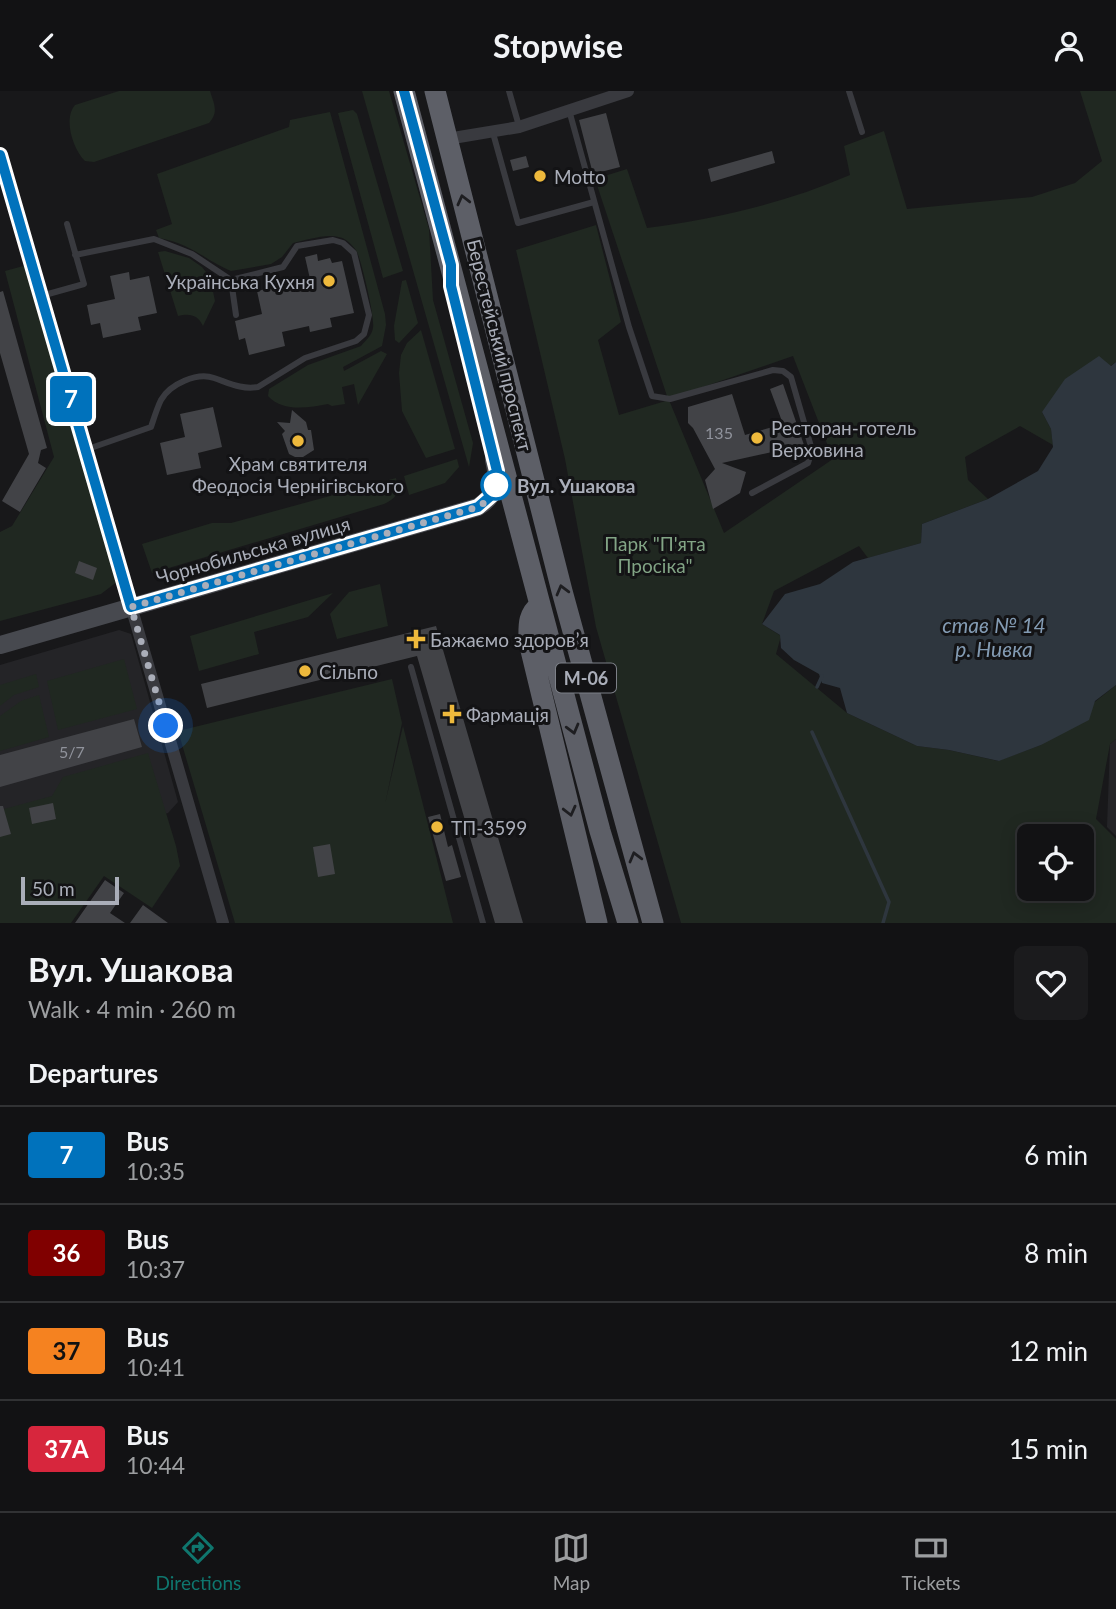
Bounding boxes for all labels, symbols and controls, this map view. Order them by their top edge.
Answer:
text: Stopwise [493,26,623,65]
icon: back [28,27,66,65]
icon: person [1050,27,1088,65]
place label: Motto [554,165,606,188]
marker: Motto [532,168,548,184]
one-way arrow [457,194,471,206]
street label: Берестейський проспект [462,237,538,454]
place label: Українська Кухня [166,270,315,293]
marker: Українська Кухня [321,273,337,289]
line badge: 7 [48,376,94,422]
text: 7 [64,384,78,413]
place label: Ресторан-готель Верховина [771,416,916,461]
house number: 135 [705,423,733,442]
marker: Ресторан-готель Верховина [749,430,765,446]
marker: Храм святителя Феодосія Чернігівського [290,433,306,449]
place label: Храм святителя Феодосія Чернігівського [192,452,404,497]
marker: Вул. Ушакова [481,470,511,500]
place label: Вул. Ушакова [517,474,635,497]
street label: Чорнобильська вулиця [153,511,353,589]
park label: Парк "П'ята Просіка" [604,532,706,577]
one-way arrow [556,585,570,597]
water label: став № 14 р. Нивка [942,612,1046,661]
place label: Бажаємо здоровʼя [430,628,589,651]
marker: Бажаємо здоровʼя [408,631,424,647]
place label: Сільпо [319,660,378,683]
marker: Сільпо [297,663,313,679]
road number: М-06 [556,663,616,693]
place label: Фармація [466,703,549,726]
marker: Фармація [444,706,460,722]
your location [148,708,183,743]
one-way arrow [565,723,579,735]
house number: 5/7 [59,742,85,761]
one-way arrow [562,805,576,817]
place label: ТП-3599 [451,816,527,839]
marker: ТП-3599 [429,819,445,835]
map controls [1017,824,1094,901]
button: locate [1017,824,1094,901]
one-way arrow [628,851,643,863]
scale bar [21,874,119,906]
text: 50 m [32,877,75,900]
button: heart [1014,946,1088,1020]
text: Вул. Ушакова [28,949,233,989]
text: Walk · 4 min · 260 m [28,995,236,1023]
text: Departures [28,1057,158,1089]
text: Bus [126,1125,169,1157]
text: 6 min [1024,1139,1088,1171]
text: 7 [60,1140,73,1169]
text: 10:35 [126,1157,185,1185]
text: Bus [126,1223,169,1255]
text: 8 min [1024,1237,1088,1269]
text: 36 [53,1238,80,1267]
text: 10:37 [126,1255,185,1283]
text: Bus [126,1321,169,1353]
text: 12 min [1009,1335,1088,1367]
text: 37 [53,1336,80,1365]
text: 10:41 [126,1353,185,1381]
text: Bus [126,1419,169,1451]
text: 15 min [1009,1433,1088,1465]
text: 37А [44,1434,89,1463]
text: 10:44 [126,1451,185,1479]
tab: Directions [156,1529,241,1594]
tab: Map [552,1529,590,1594]
tab: Tickets [902,1529,960,1594]

